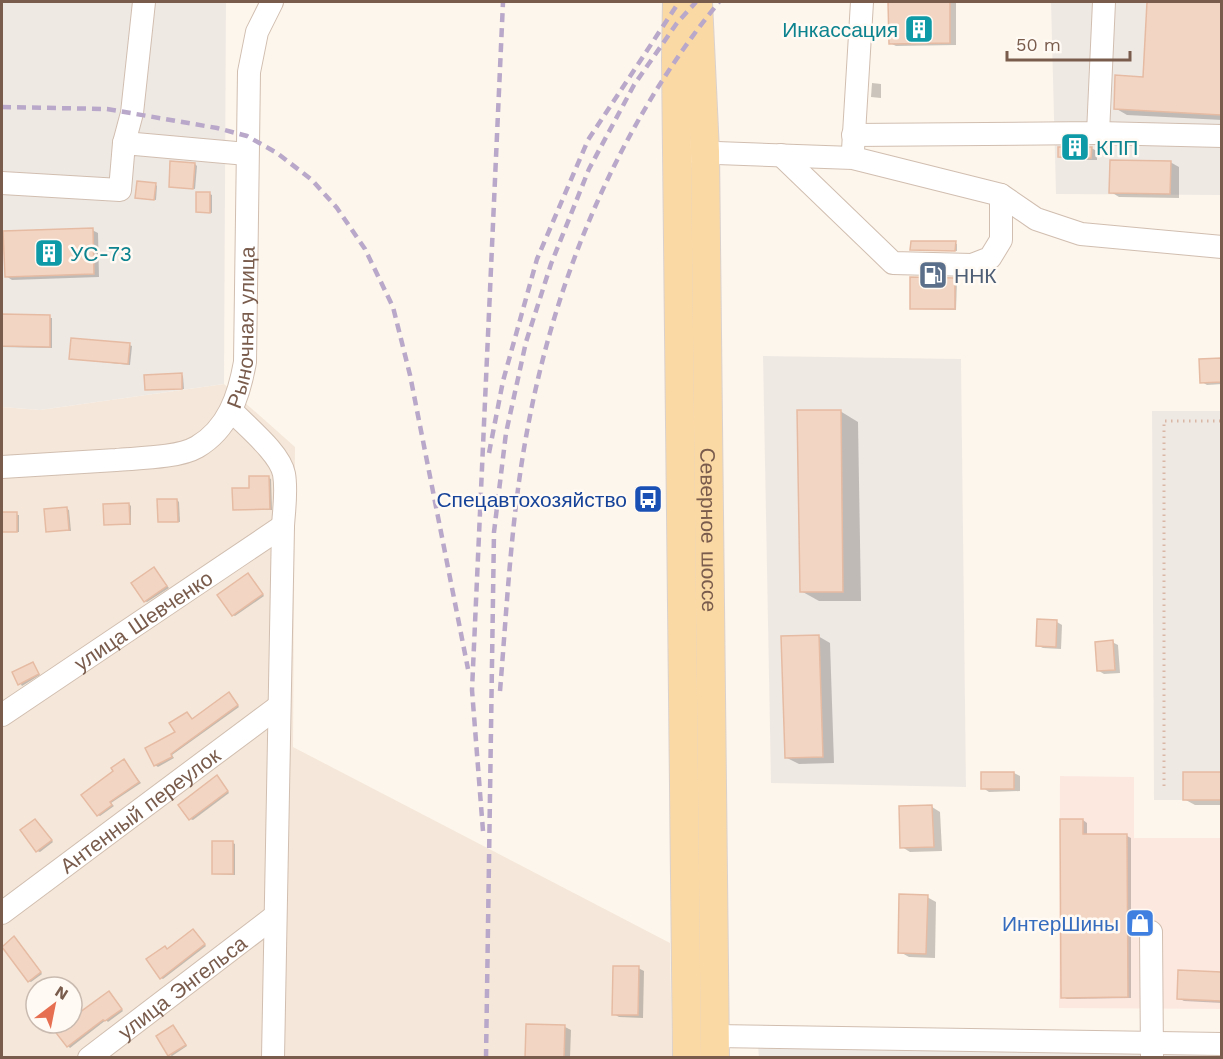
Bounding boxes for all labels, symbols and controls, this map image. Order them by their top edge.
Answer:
building icon: Инкассация [903,13,935,45]
place label: Инкассация [782,17,898,42]
scale bar [1007,24,1130,62]
text: 50 m [1016,34,1061,55]
building icon: КПП [1059,131,1091,163]
place label: КПП [1096,135,1138,160]
building icon: УС-73 [33,237,65,269]
place label: УС-73 [70,241,132,266]
street label: Рыночная улица [221,246,259,412]
fuel station icon: ННК [917,259,949,291]
place label: ННК [954,263,997,288]
street label: Северное шоссе [696,447,723,612]
bus stop icon: Спецавтохозяйство [632,483,664,515]
place label: Спецавтохозяйство [436,487,627,512]
street label: улица Шевченко [69,565,217,676]
street label: Антенный переулок [55,742,225,878]
shop icon: ИнтерШины [1124,907,1156,939]
place label: ИнтерШины [1002,911,1119,936]
street label: улица Энгельса [113,930,252,1044]
north arrow [24,975,84,1035]
text: N [52,982,72,1004]

